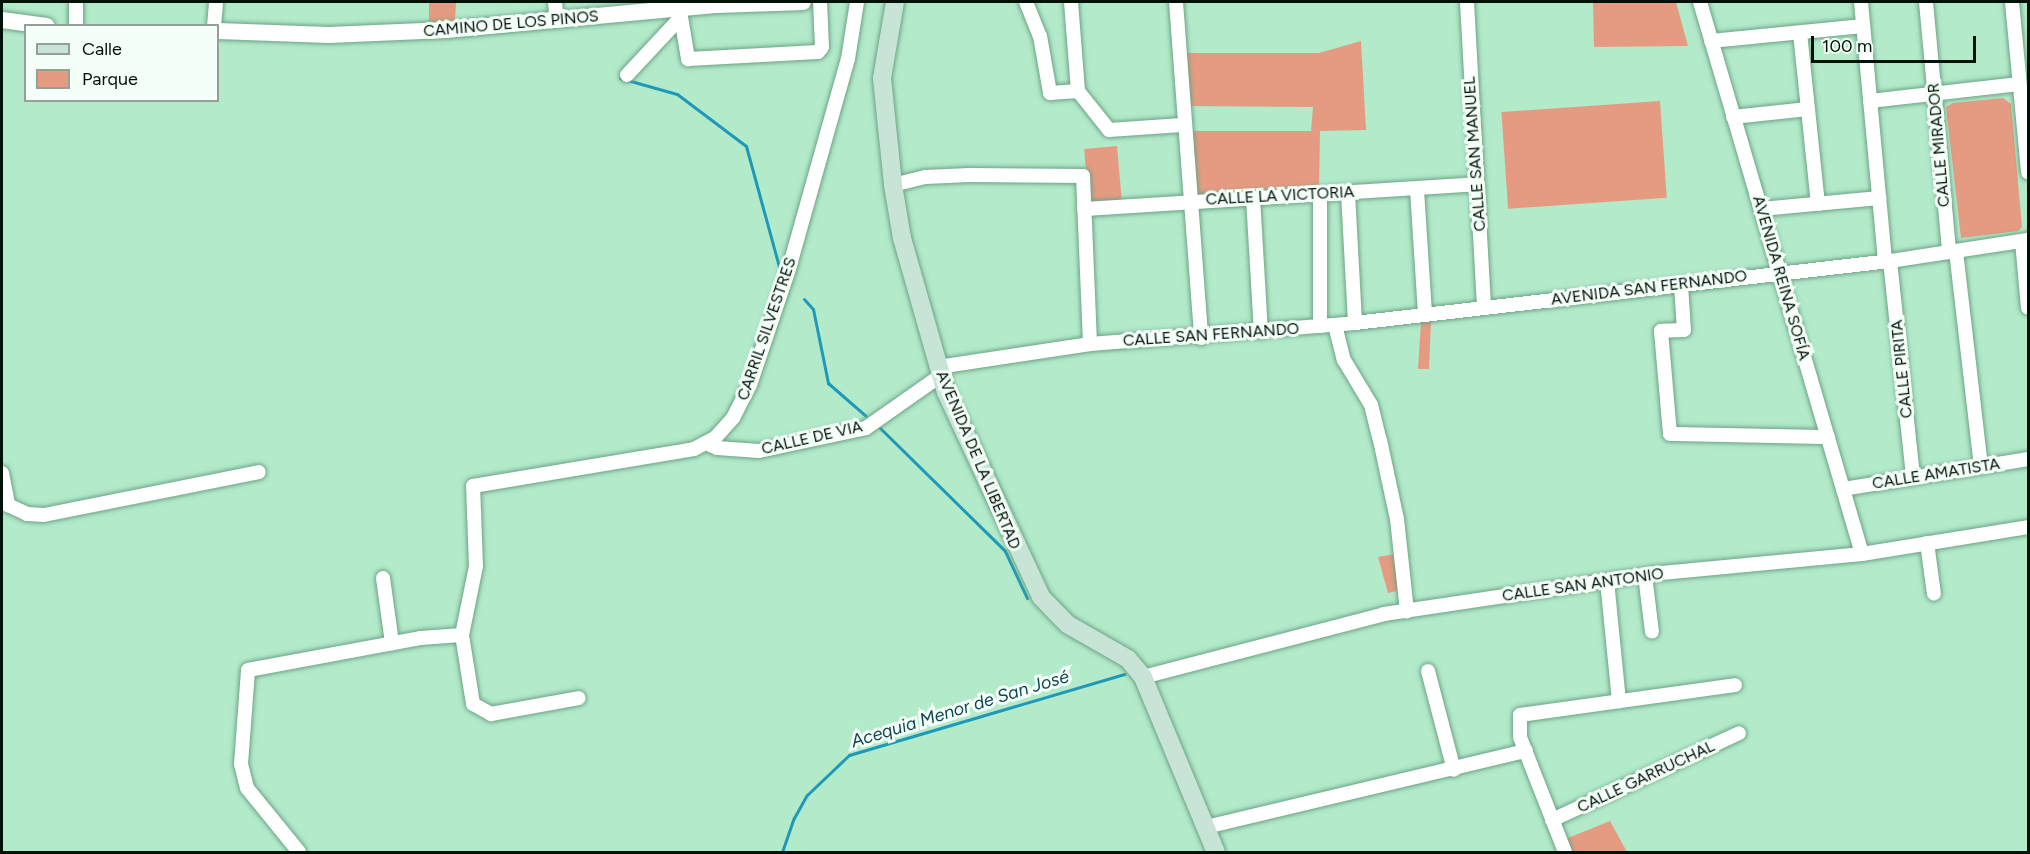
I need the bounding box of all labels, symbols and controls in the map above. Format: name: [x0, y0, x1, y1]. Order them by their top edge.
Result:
street label: CAMINO DE LOS PINOS: [423, 7, 599, 41]
legend: [24, 24, 219, 102]
scale bar: [1814, 24, 1979, 62]
text: 100 m: [1822, 35, 1872, 57]
text: Calle: [82, 38, 122, 60]
text: Parque: [82, 68, 138, 90]
street label: CALLE SAN MANUEL: [1460, 76, 1490, 232]
street label: CALLE MIRADOR: [1924, 82, 1954, 208]
street label: CALLE LA VICTORIA: [1205, 183, 1355, 209]
street label: AVENIDA REINA SOFÍA: [1748, 194, 1814, 362]
street label: CARRIL SILVESTRES: [734, 255, 800, 403]
street label: AVENIDA SAN FERNANDO: [1550, 266, 1748, 310]
street label: CALLE SAN FERNANDO: [1122, 319, 1300, 351]
street label: CALLE PIRITA: [1887, 319, 1917, 419]
street label: AVENIDA DE LA LIBERTAD: [932, 368, 1024, 552]
street label: CALLE DE VIA: [760, 417, 864, 459]
street label: CALLE AMATISTA: [1871, 454, 2001, 494]
street label: CALLE SAN ANTONIO: [1501, 564, 1665, 606]
water label: Acequia Menor de San José: [848, 666, 1072, 752]
street label: CALLE GARRUCHAL: [1574, 737, 1718, 817]

